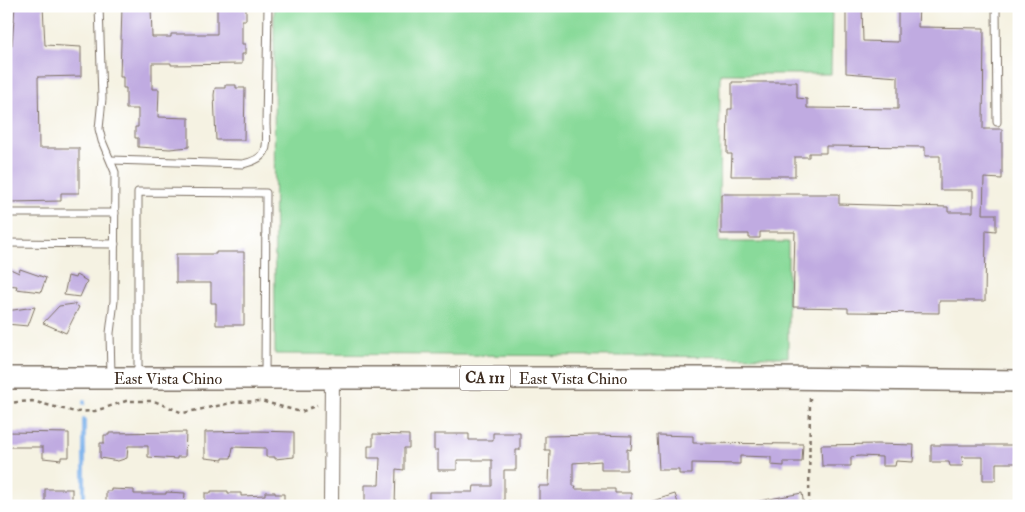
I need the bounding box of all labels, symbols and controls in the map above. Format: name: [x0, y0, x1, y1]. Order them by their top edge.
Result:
road number: CA 111: [460, 366, 510, 390]
street label: East Vista Chino: [114, 369, 223, 389]
street label: East Vista Chino: [519, 369, 628, 389]

